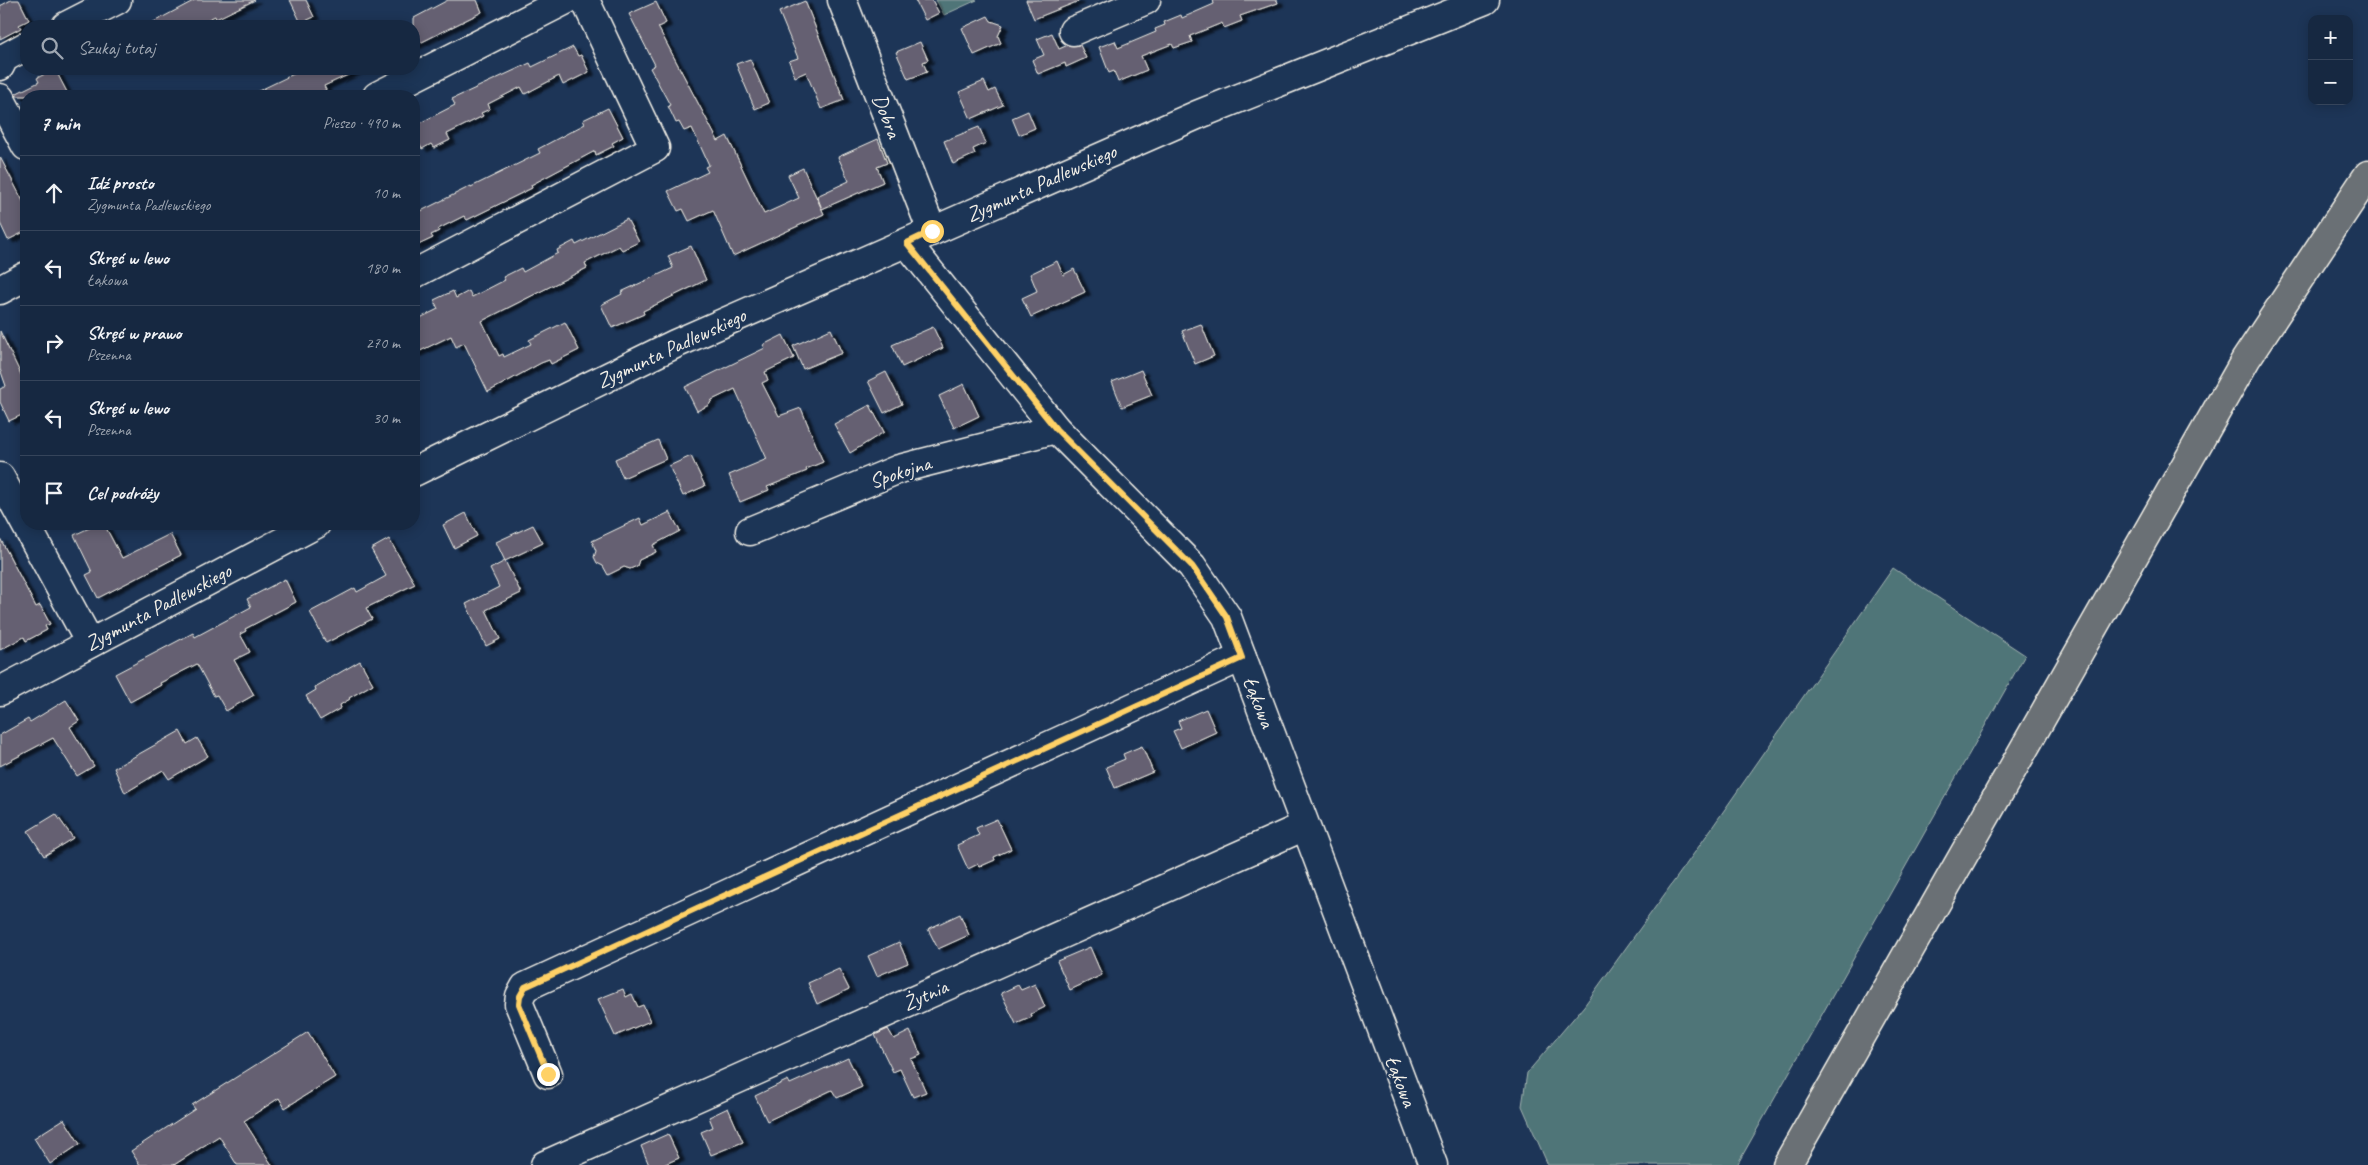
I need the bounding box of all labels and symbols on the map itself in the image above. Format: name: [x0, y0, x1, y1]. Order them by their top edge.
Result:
street label: Dobra: [867, 90, 908, 143]
street label: Zygmunta Padlewskiego: [962, 138, 1122, 228]
route start: [921, 220, 944, 243]
street label: Zygmunta Padlewskiego: [592, 301, 751, 394]
street label: Spokojna: [866, 449, 936, 494]
street label: Zygmunta Padlewskiego: [80, 557, 237, 656]
street label: Łąkowa: [1237, 673, 1281, 733]
street label: Żytnia: [898, 973, 953, 1016]
street label: Łąkowa: [1379, 1052, 1423, 1112]
route end: [537, 1063, 560, 1086]

